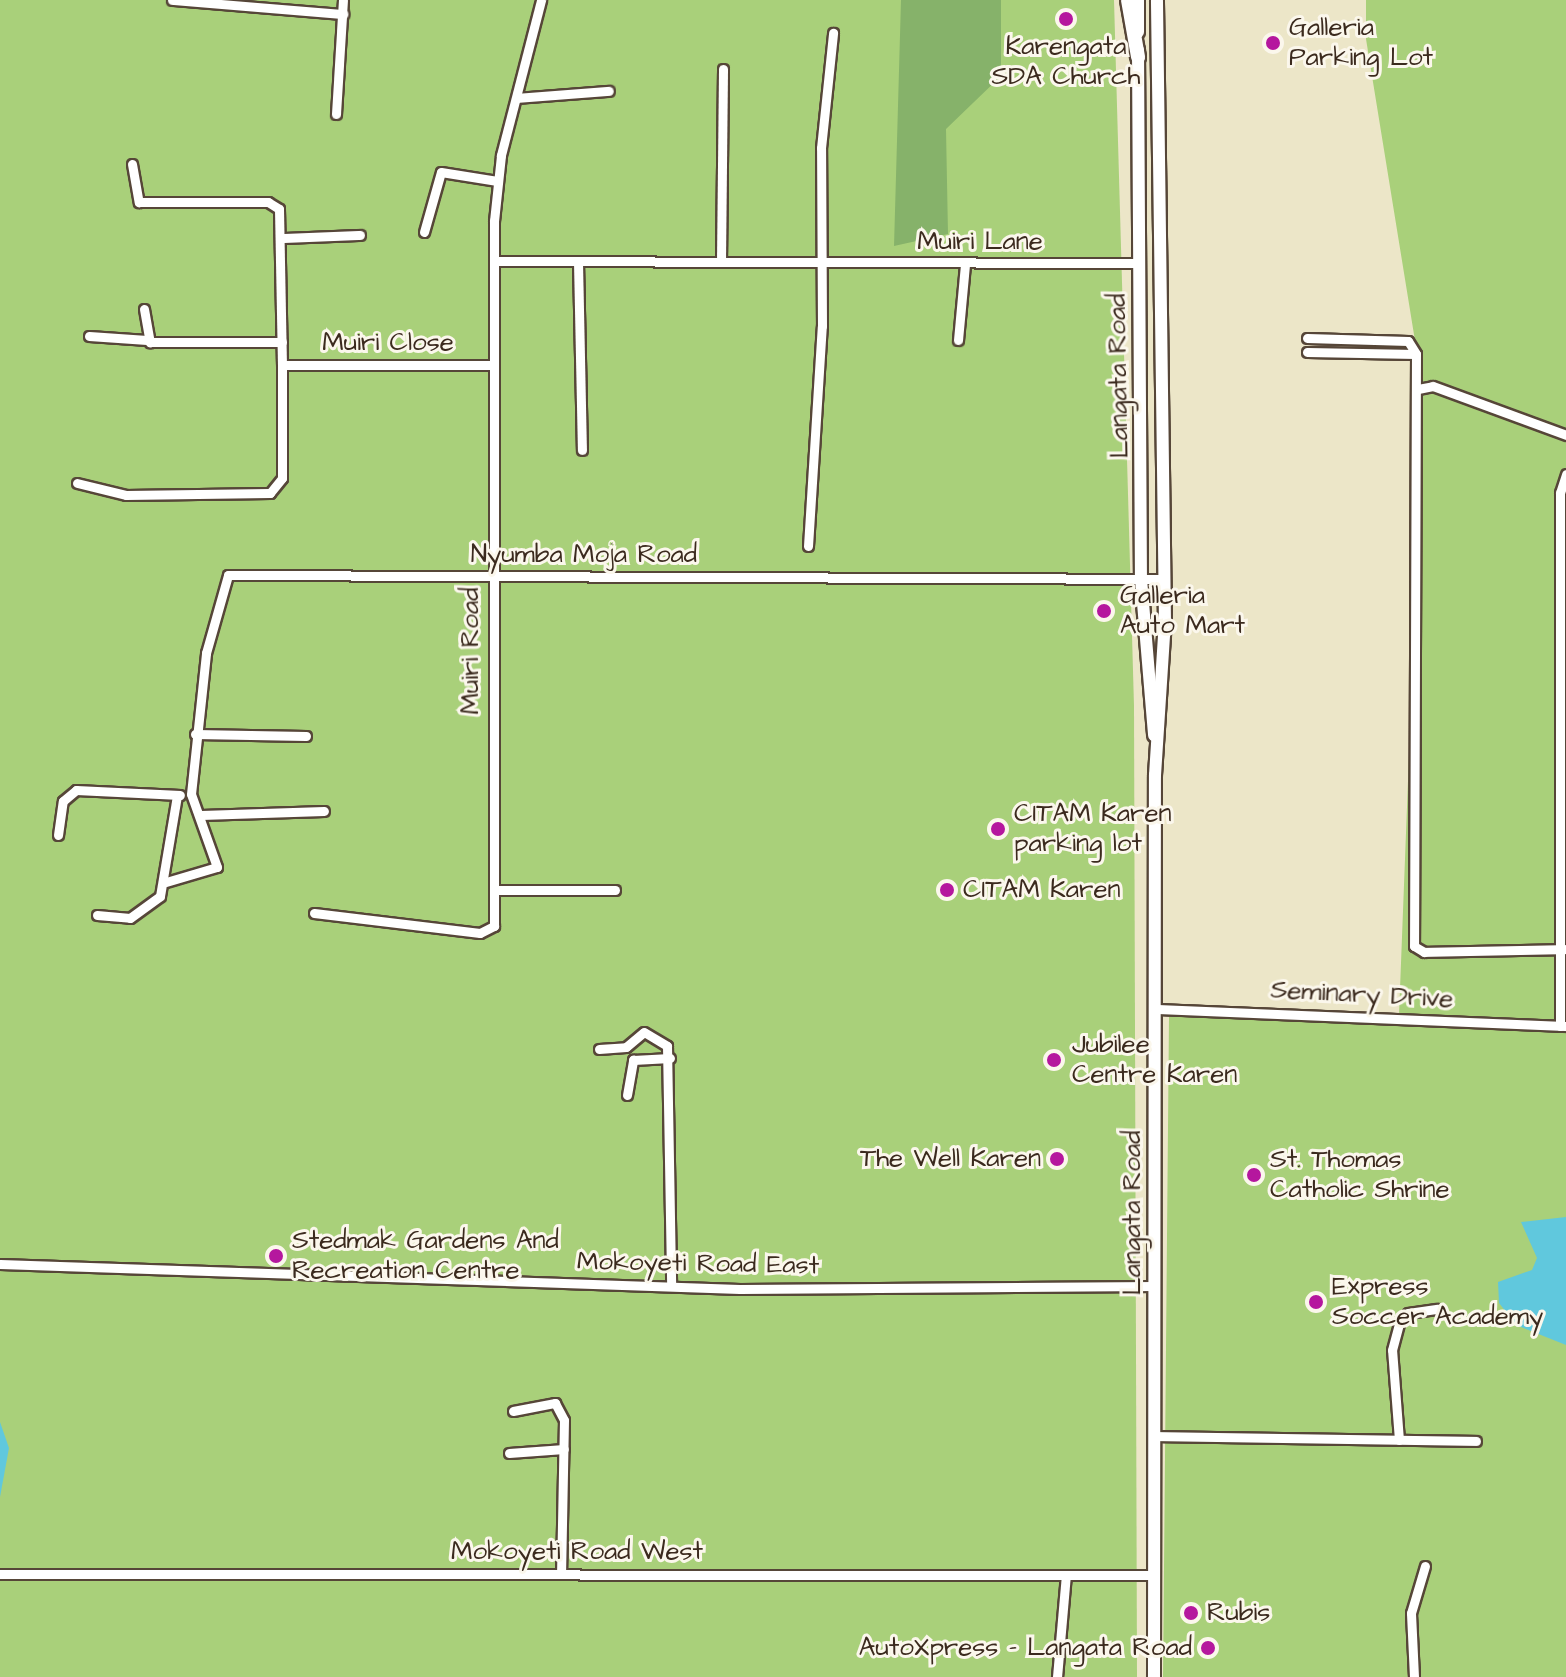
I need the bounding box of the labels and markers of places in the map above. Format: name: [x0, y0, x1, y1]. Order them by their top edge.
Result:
marker: Karengata SDA Church: [1057, 10, 1075, 28]
place label: Galleria Parking Lot: [1289, 12, 1433, 74]
place label: Karengata SDA Church: [992, 31, 1140, 92]
marker: Galleria Parking Lot: [1264, 34, 1282, 52]
place label: Galleria Auto Mart: [1120, 580, 1245, 642]
marker: Galleria Auto Mart: [1095, 602, 1113, 620]
place label: CITAM Karen parking lot: [1014, 798, 1171, 860]
marker: CITAM Karen parking lot: [989, 820, 1007, 838]
place label: CITAM Karen: [963, 874, 1120, 906]
marker: CITAM Karen: [938, 881, 956, 899]
place label: Jubilee Centre Karen: [1072, 1029, 1237, 1090]
marker: Jubilee Centre Karen: [1043, 1049, 1065, 1071]
place label: The Well Karen: [860, 1143, 1041, 1175]
place label: St. Thomas Catholic Shrine: [1270, 1144, 1449, 1206]
marker: The Well Karen: [1048, 1150, 1066, 1168]
marker: St. Thomas Catholic Shrine: [1245, 1166, 1263, 1184]
place label: Stedmak Gardens And Recreation Centre: [292, 1225, 559, 1286]
marker: Stedmak Gardens And Recreation Centre: [267, 1247, 285, 1265]
place label: Express Soccer Academy: [1332, 1271, 1543, 1332]
marker: Express Soccer Academy: [1307, 1293, 1325, 1311]
place label: Rubis: [1207, 1597, 1270, 1629]
marker: Rubis: [1182, 1604, 1200, 1622]
place label: AutoXpress - Langata Road: [859, 1632, 1192, 1664]
marker: AutoXpress - Langata Road: [1199, 1639, 1217, 1657]

